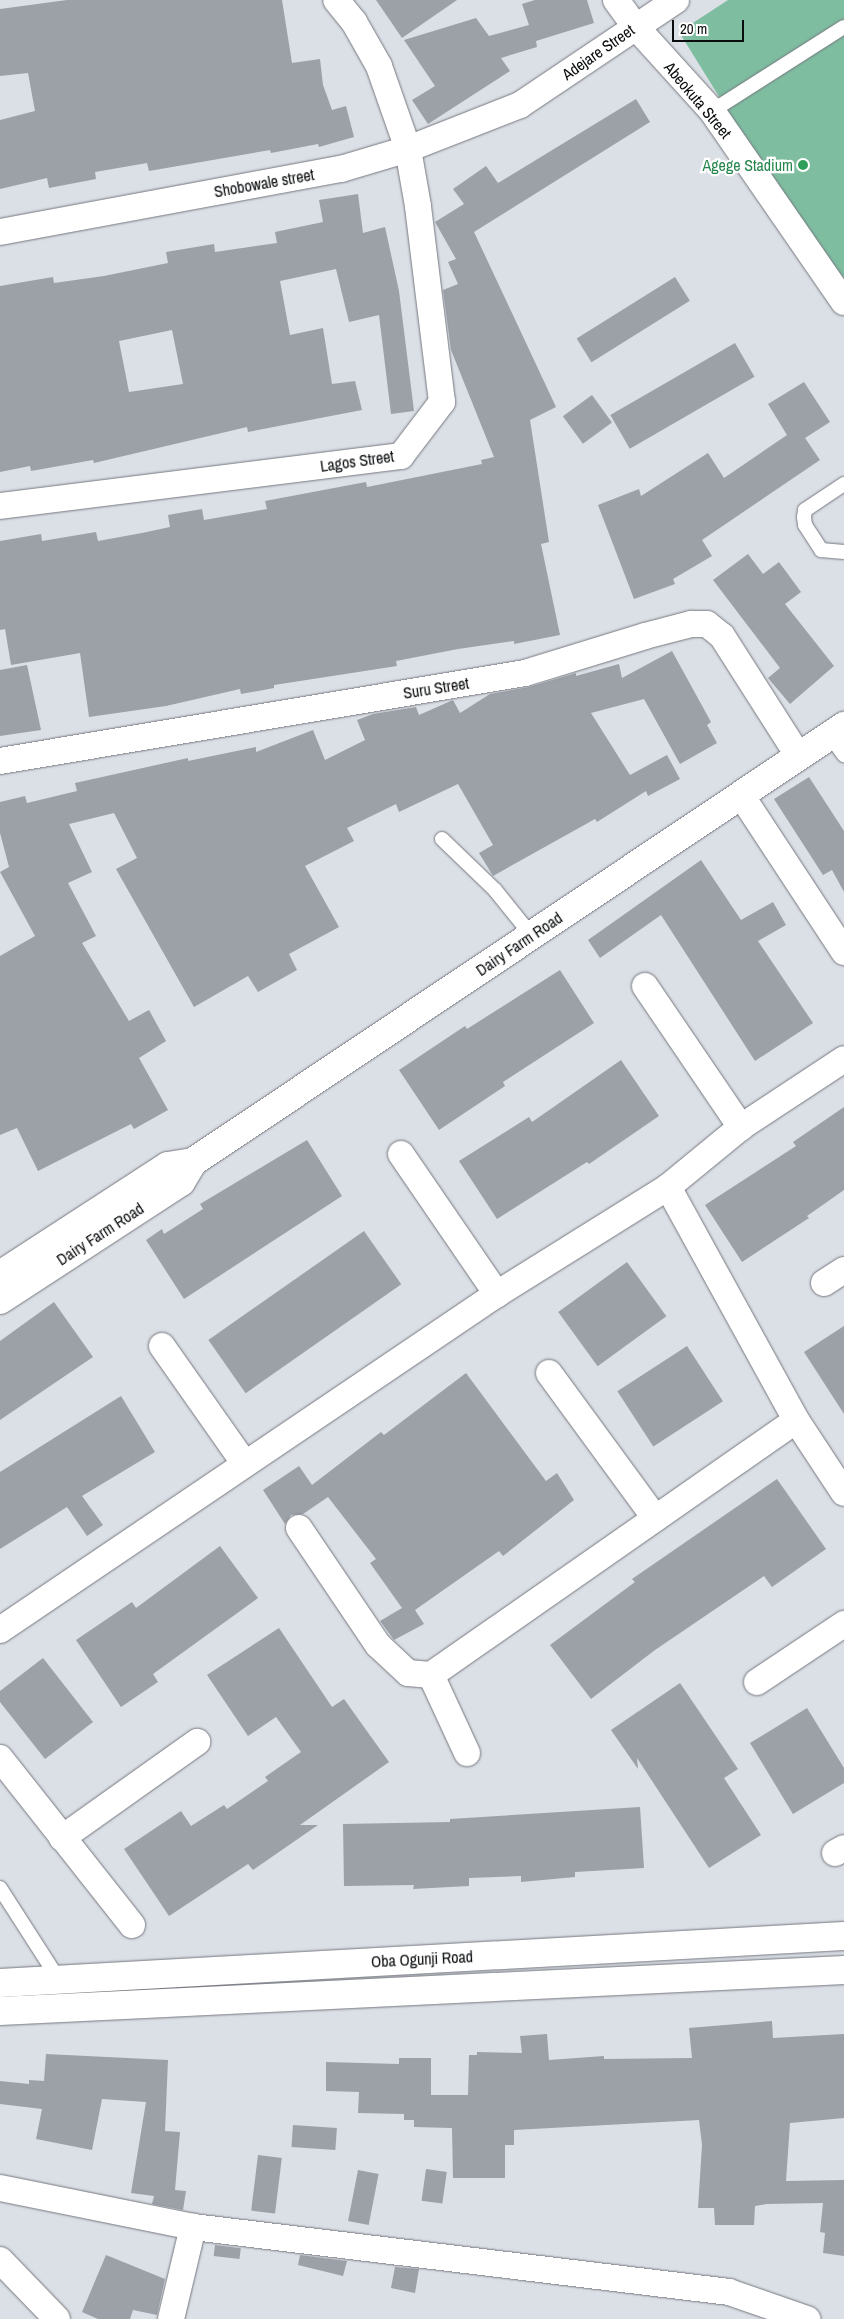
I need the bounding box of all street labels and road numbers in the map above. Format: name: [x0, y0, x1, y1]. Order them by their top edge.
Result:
street label: Adejare Street: [558, 20, 638, 84]
street label: Abeokuta Street: [660, 58, 736, 142]
street label: Shobowale street: [212, 165, 316, 201]
street label: Lagos Street: [319, 446, 395, 476]
street label: Suru Street: [402, 673, 470, 703]
street label: Dairy Farm Road: [472, 908, 566, 980]
street label: Dairy Farm Road: [53, 1199, 147, 1269]
street label: Oba Ogunji Road: [371, 1947, 473, 1971]

